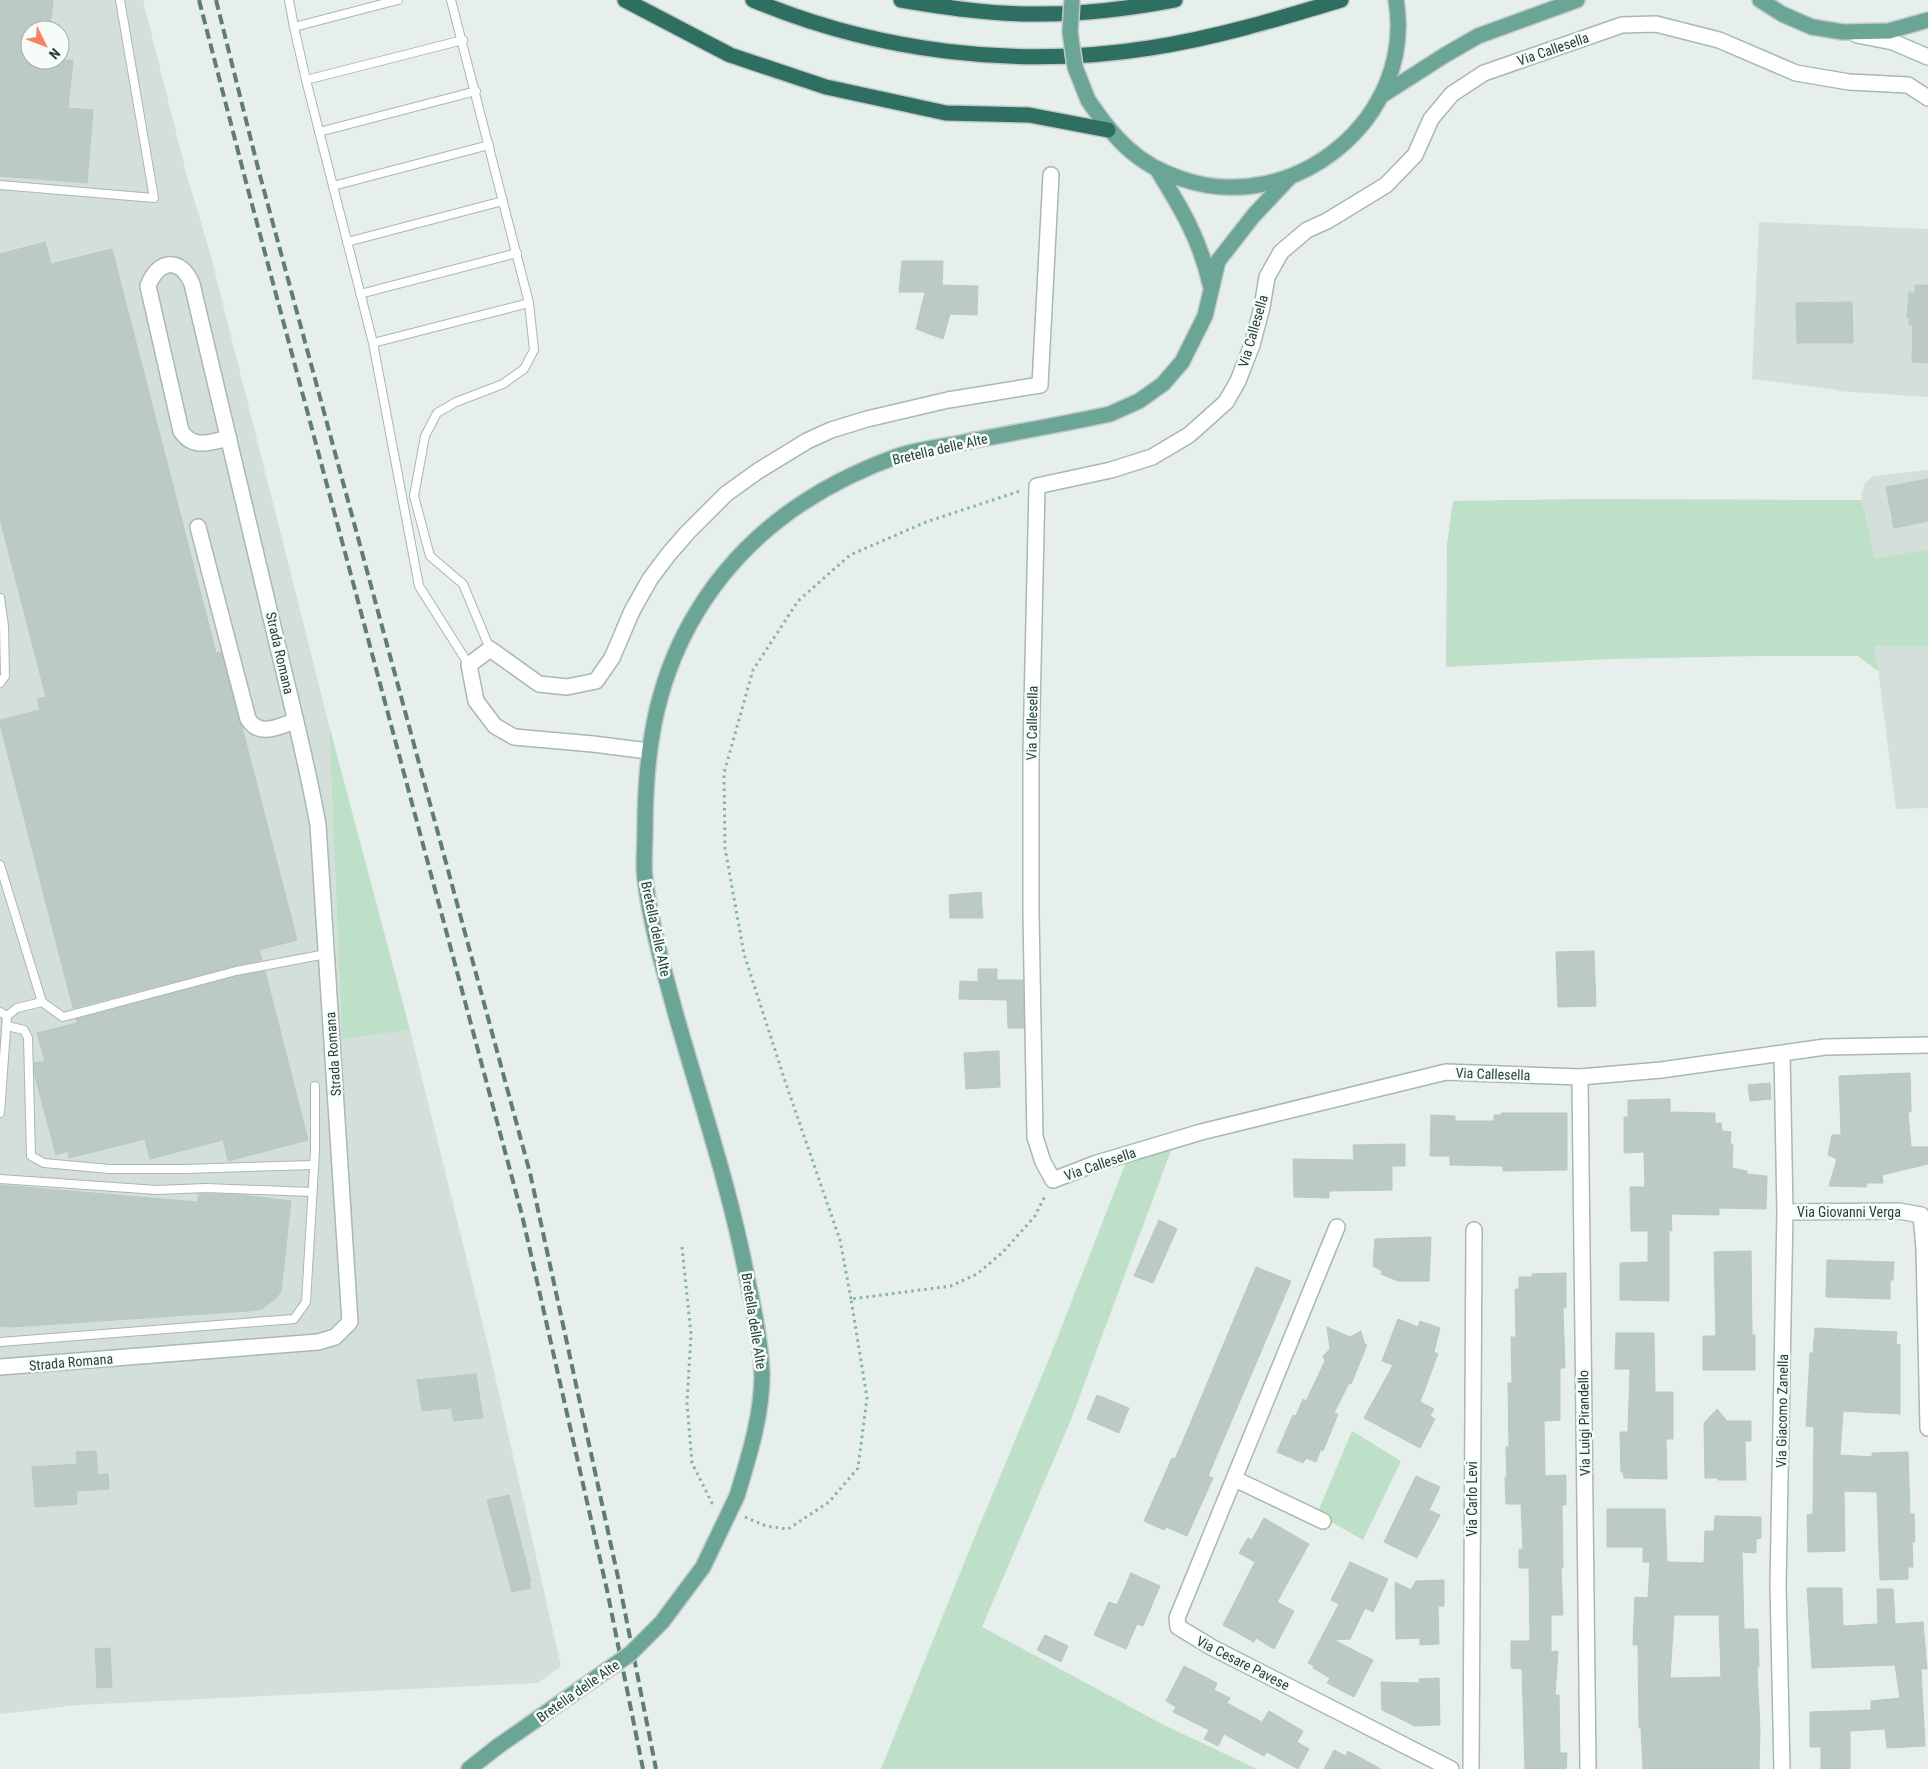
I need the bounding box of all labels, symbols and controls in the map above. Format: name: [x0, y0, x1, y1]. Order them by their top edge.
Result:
north arrow: [20, 20, 70, 70]
street label: Via Callesella: [1515, 29, 1591, 69]
text: N: [46, 45, 63, 62]
street label: Via Callesella: [1235, 293, 1271, 369]
street label: Bretella delle Alte: [891, 430, 990, 468]
street label: Strada Romana: [263, 610, 297, 696]
street label: Via Callesella: [1023, 686, 1041, 760]
street label: Bretella delle Alte: [638, 880, 674, 979]
street label: Strada Romana: [322, 1011, 344, 1097]
street label: Via Callesella: [1455, 1065, 1531, 1083]
street label: Via Callesella: [1062, 1144, 1138, 1184]
street label: Via Giovanni Verga: [1797, 1204, 1901, 1220]
street label: Bretella delle Alte: [739, 1272, 770, 1371]
street label: Strada Romana: [28, 1350, 114, 1374]
street label: Via Giacomo Zanella: [1773, 1354, 1791, 1468]
street label: Via Luigi Pirandello: [1575, 1370, 1593, 1476]
street label: Via Carlo Levi: [1464, 1461, 1480, 1537]
street label: Via Cesare Pavese: [1194, 1633, 1293, 1694]
street label: Bretella delle Alte: [534, 1656, 623, 1725]

